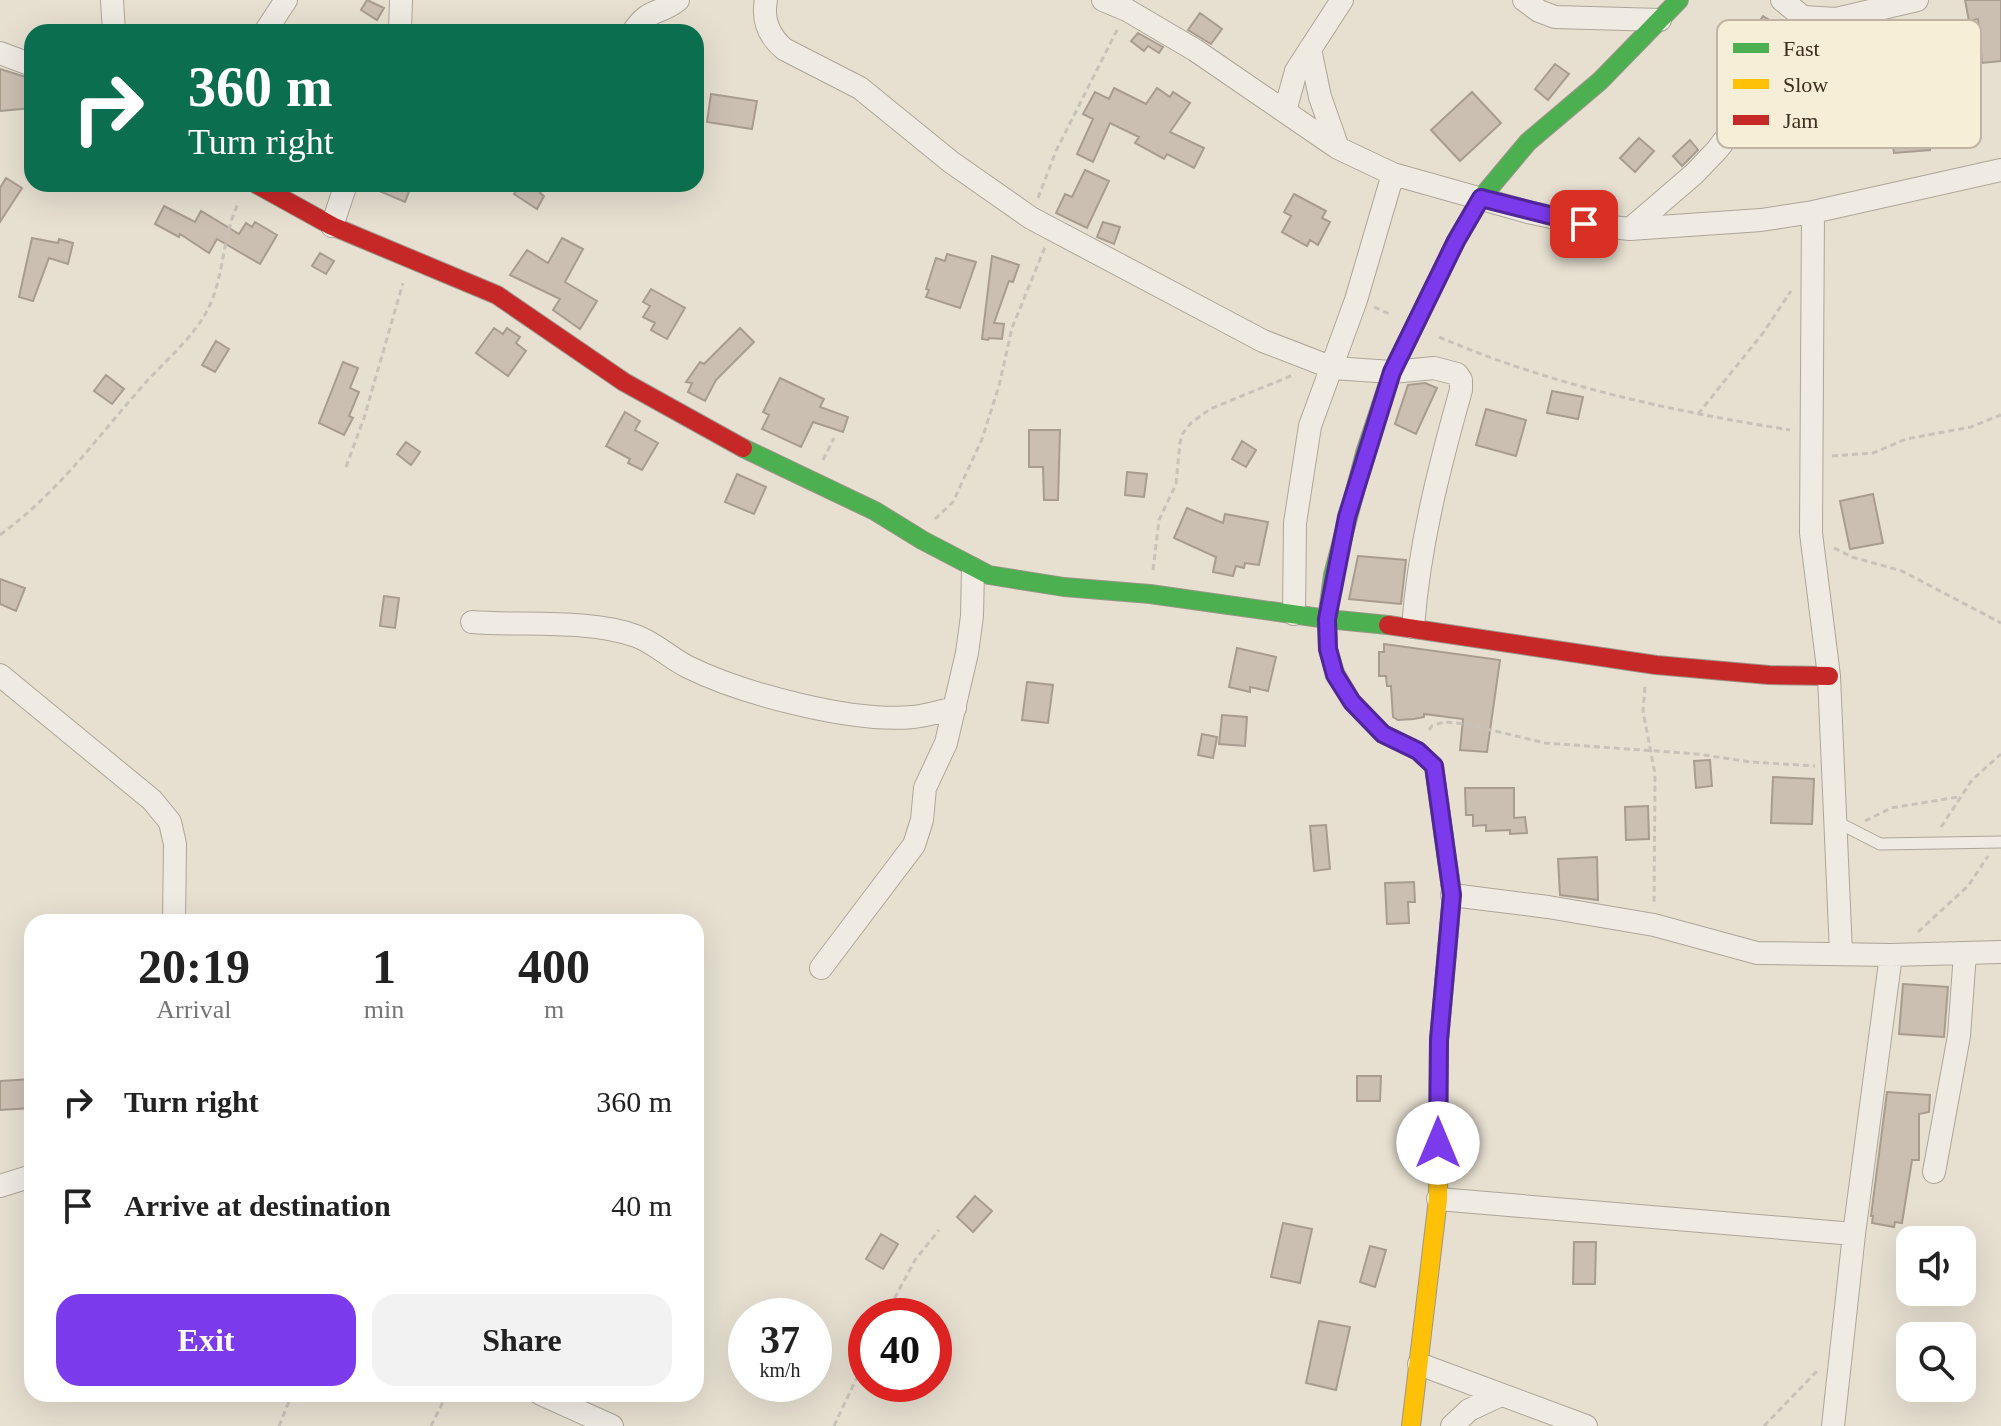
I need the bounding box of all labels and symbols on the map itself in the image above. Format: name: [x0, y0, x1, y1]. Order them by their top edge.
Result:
legend: [1717, 20, 1981, 148]
text: Fast: [1783, 36, 1820, 61]
text: Slow: [1783, 72, 1828, 97]
text: Jam: [1783, 108, 1818, 133]
pin: [1550, 190, 1618, 258]
position arrow: [1396, 1101, 1480, 1185]
speed limit sign: 40: [848, 1298, 952, 1402]

